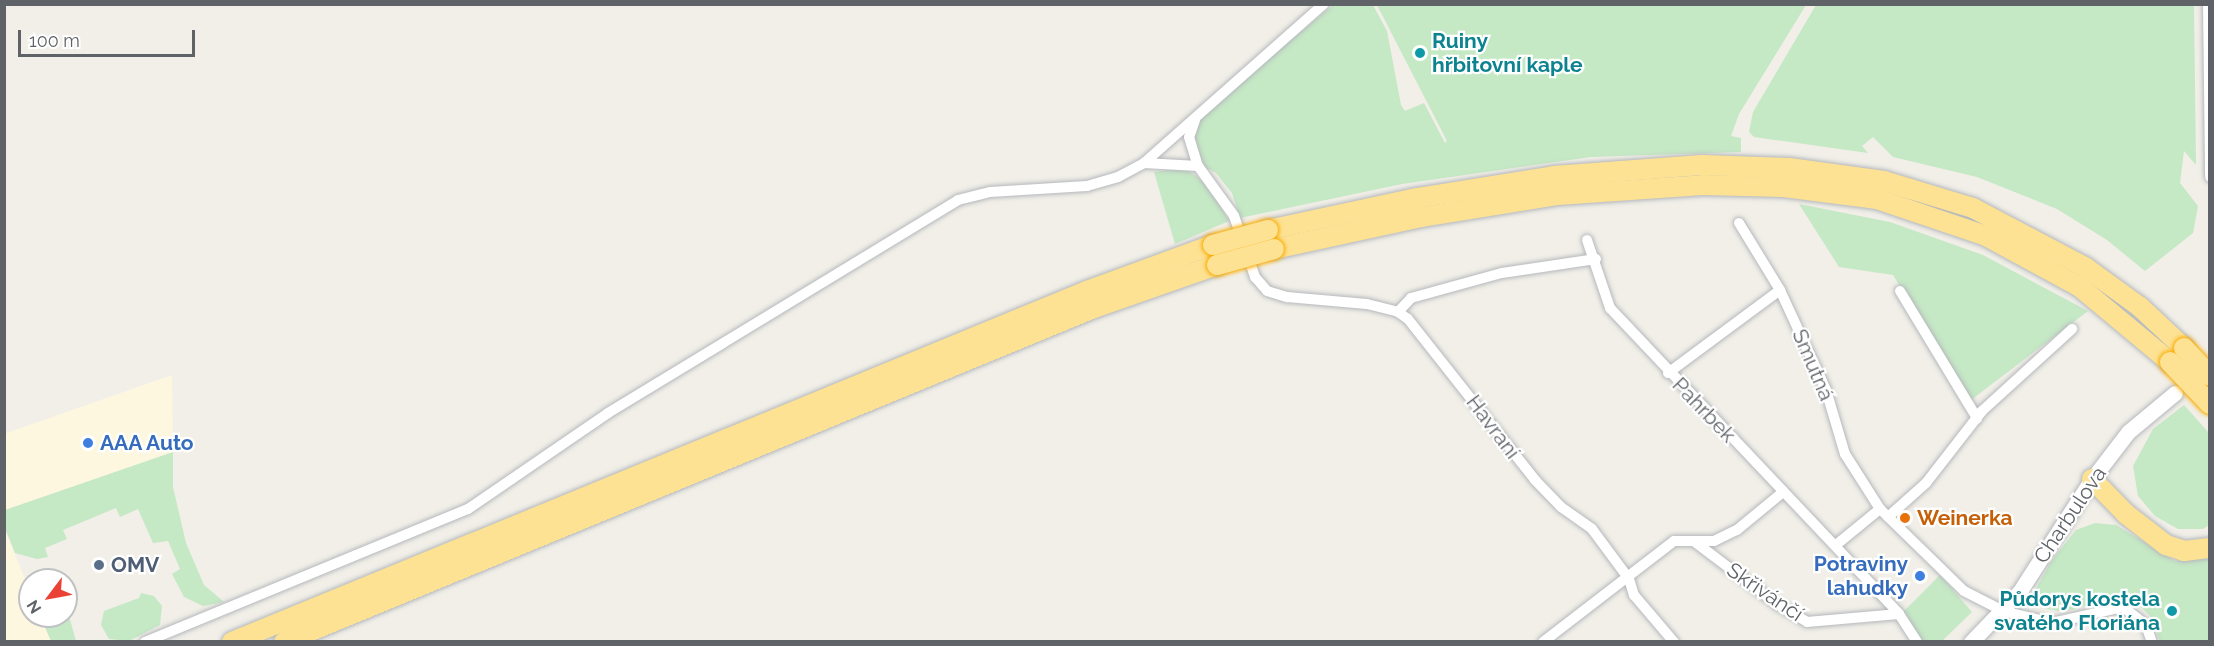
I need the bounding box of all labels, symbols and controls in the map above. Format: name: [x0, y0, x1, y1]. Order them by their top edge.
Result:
scale bar: [21, 18, 198, 56]
place label: Ruiny hřbitovní kaple: [1432, 28, 1583, 78]
text: 100 m: [29, 30, 80, 51]
marker: Ruiny hřbitovní kaple: [1413, 46, 1427, 60]
street label: Smutná: [1787, 325, 1839, 405]
street label: Pahrbek: [1667, 372, 1741, 448]
street label: Havraní: [1461, 390, 1525, 464]
place label: AAA Auto: [100, 430, 195, 456]
marker: AAA Auto: [81, 436, 95, 450]
street label: Charbulova: [2028, 462, 2112, 568]
place label: Weinerka: [1917, 505, 2013, 531]
marker: Weinerka: [1898, 511, 1912, 525]
place label: Potraviny lahudky: [1814, 551, 1908, 601]
place label: OMV: [111, 552, 159, 578]
street label: Skřivánčí: [1722, 557, 1808, 627]
marker: OMV: [92, 558, 106, 572]
north arrow: [18, 568, 78, 628]
marker: Potraviny lahudky: [1913, 569, 1927, 583]
place label: Půdorys kostela svatého Floriána: [1994, 586, 2160, 636]
text: N: [23, 597, 45, 617]
marker: Půdorys kostela svatého Floriána: [2165, 604, 2179, 618]

